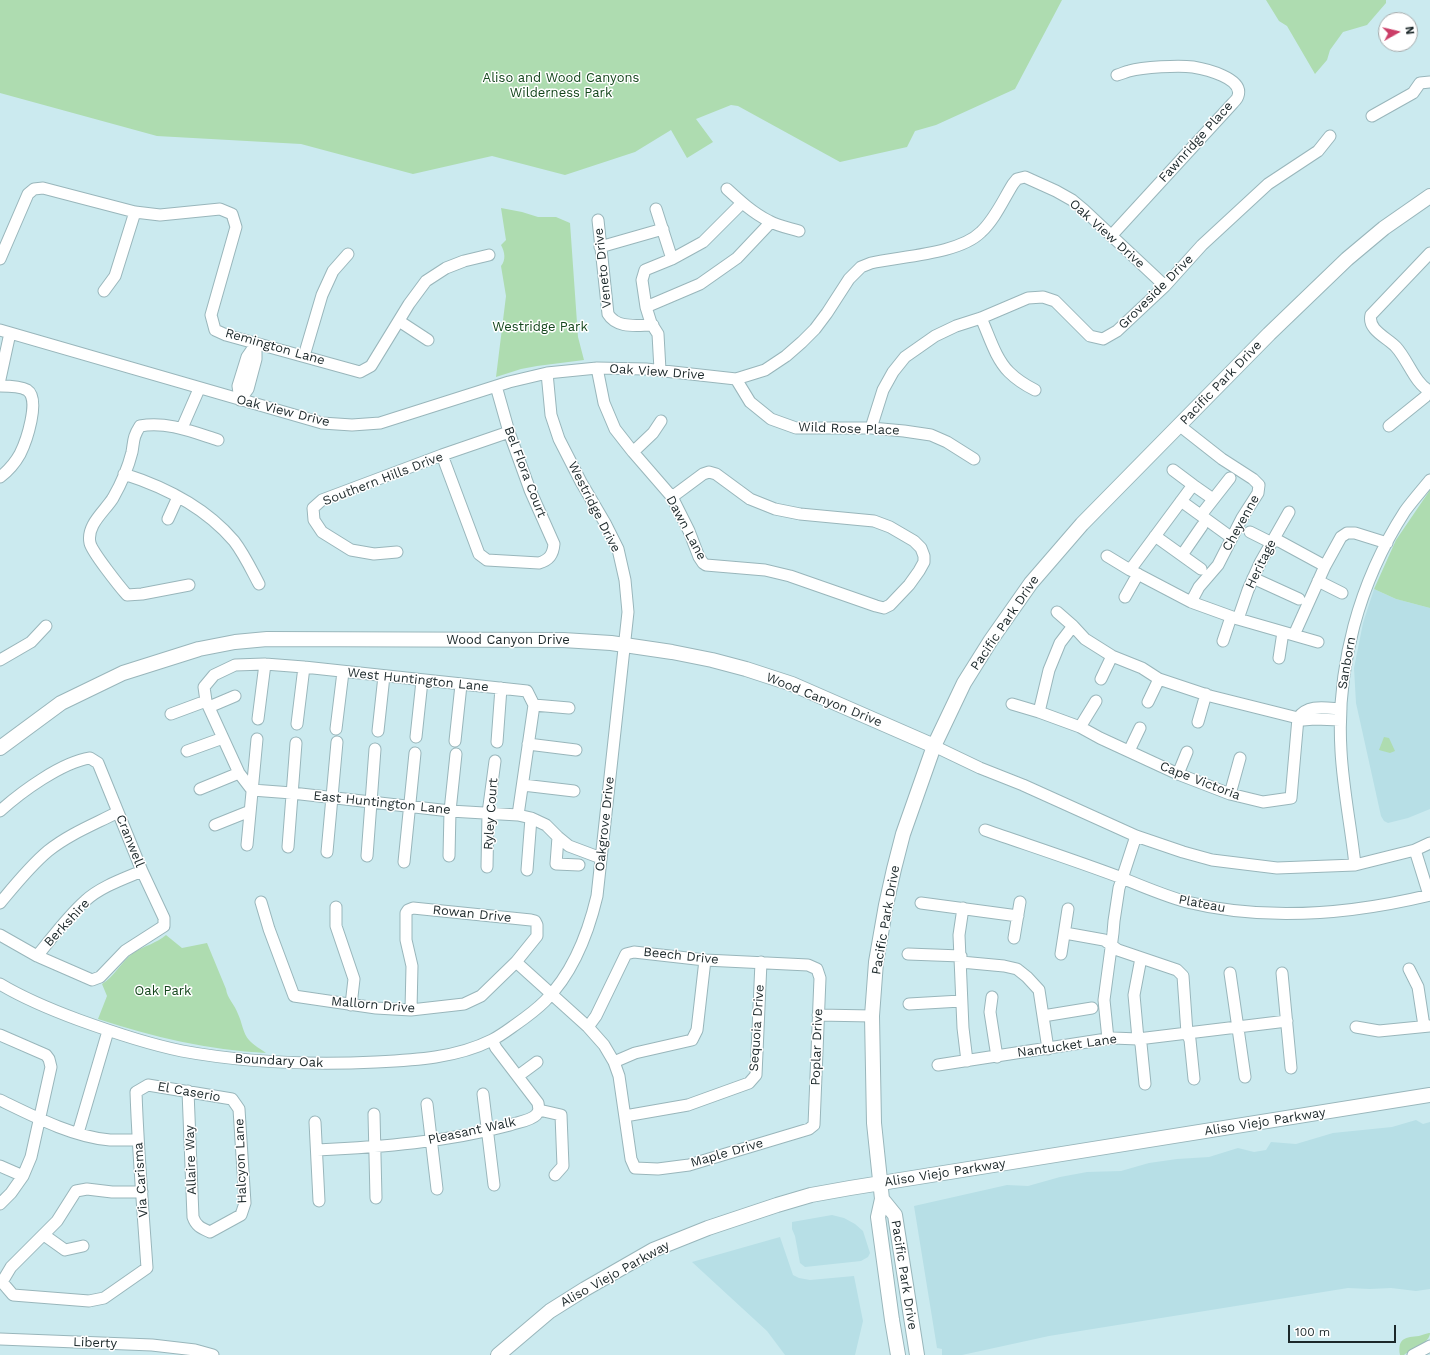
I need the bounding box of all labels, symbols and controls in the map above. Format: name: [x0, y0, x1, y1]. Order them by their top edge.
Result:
north arrow: [1378, 12, 1418, 52]
text: N: [1402, 25, 1416, 35]
park label: Aliso and Wood Canyons Wilderness Park: [483, 70, 639, 101]
street label: Fawnridge Place: [1156, 98, 1236, 186]
street label: Oak View Drive: [1066, 196, 1148, 272]
street label: Veneto Drive: [591, 227, 615, 309]
street label: Groveside Drive: [1115, 251, 1197, 333]
park label: Westridge Park: [492, 319, 588, 335]
street label: Remington Lane: [223, 325, 327, 369]
street label: Pacific Park Drive: [1177, 338, 1265, 428]
street label: Oak View Drive: [609, 361, 705, 383]
street label: Oak View Drive: [235, 392, 331, 430]
street label: Wild Rose Place: [798, 419, 900, 439]
street label: Bel Flora Court: [500, 424, 550, 520]
street label: Southern Hills Drive: [321, 449, 445, 509]
street label: Westridge Drive: [564, 459, 624, 555]
street label: Cheyenne: [1219, 492, 1263, 554]
street label: Dawn Lane: [663, 493, 709, 563]
street label: Heritage: [1242, 537, 1280, 591]
street label: Pacific Park Drive: [967, 573, 1043, 673]
street label: Wood Canyon Drive: [446, 632, 570, 648]
street label: Sanborn: [1335, 636, 1359, 690]
street label: West Huntington Lane: [347, 665, 489, 695]
street label: Wood Canyon Drive: [764, 670, 884, 730]
street label: Cape Victoria: [1158, 759, 1242, 803]
street label: Oakgrove Drive: [592, 776, 618, 872]
street label: Ryley Court: [481, 777, 501, 851]
street label: East Huntington Lane: [313, 788, 451, 818]
street label: Cranwell: [112, 812, 148, 870]
street label: Pacific Park Drive: [869, 864, 903, 976]
street label: Plateau: [1177, 892, 1227, 916]
street label: Berkshire: [41, 896, 93, 950]
street label: Rowan Drive: [432, 902, 512, 926]
street label: Beech Drive: [643, 944, 719, 968]
park label: Oak Park: [135, 983, 191, 999]
street label: Sequoia Drive: [746, 984, 768, 1072]
street label: Mallorn Drive: [330, 994, 416, 1016]
street label: Poplar Drive: [808, 1008, 826, 1086]
street label: Nantucket Lane: [1016, 1031, 1118, 1061]
street label: Boundary Oak: [234, 1051, 324, 1071]
street label: El Caserio: [156, 1079, 222, 1105]
street label: Aliso Viejo Parkway: [1203, 1105, 1327, 1139]
street label: Pleasant Walk: [427, 1114, 517, 1148]
street label: Halcyon Lane: [232, 1118, 250, 1204]
street label: Allaire Way: [182, 1125, 200, 1195]
street label: Maple Drive: [689, 1135, 765, 1171]
street label: Via Carisma: [131, 1142, 151, 1218]
street label: Aliso Viejo Parkway: [883, 1156, 1007, 1190]
street label: Pacific Park Drive: [888, 1219, 920, 1331]
street label: Aliso Viejo Parkway: [558, 1237, 672, 1311]
scale bar: [1290, 1317, 1398, 1343]
text: 100 m: [1295, 1325, 1330, 1339]
street label: Liberty: [73, 1334, 117, 1352]

